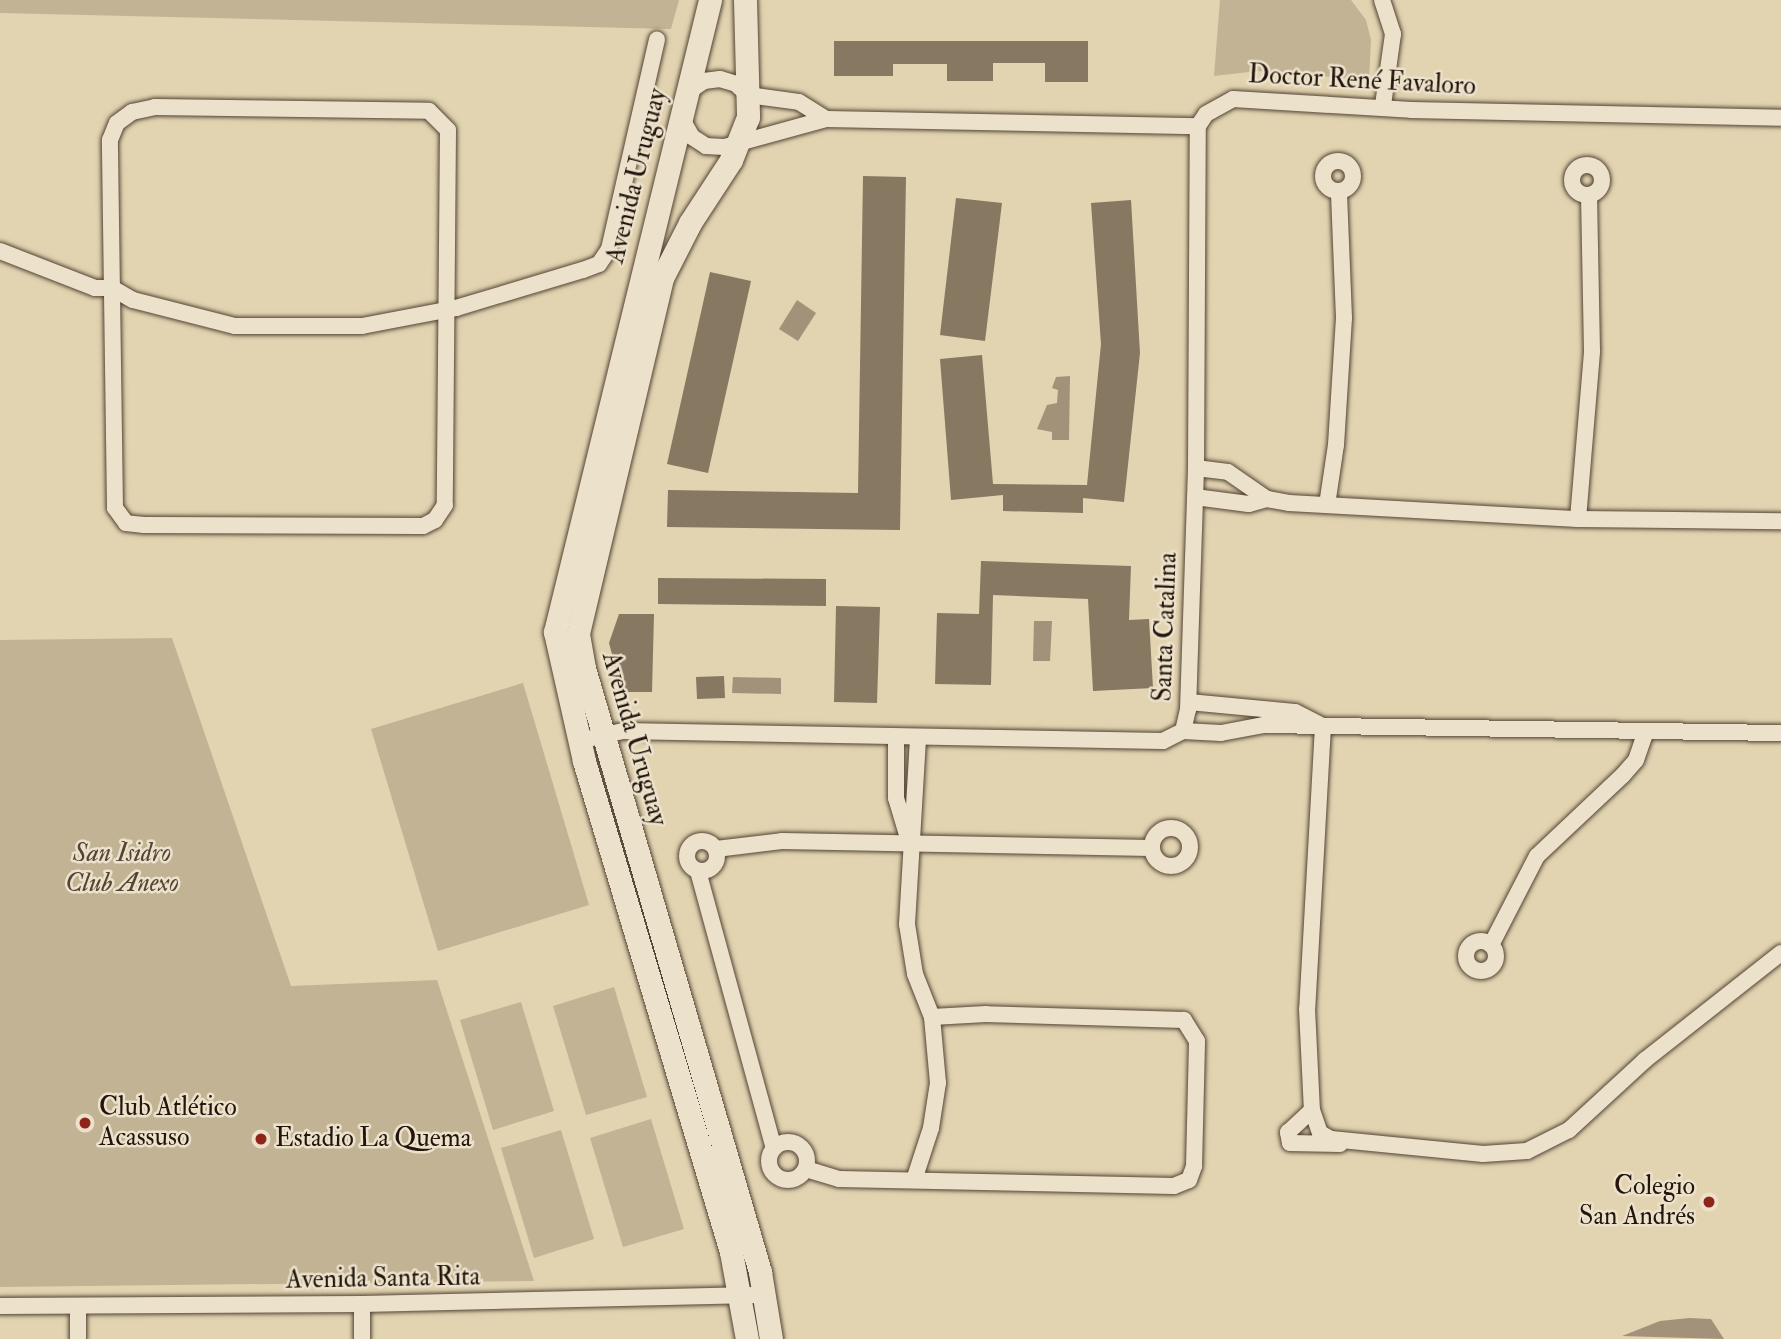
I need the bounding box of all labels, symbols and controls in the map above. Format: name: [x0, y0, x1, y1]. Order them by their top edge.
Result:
street label: Doctor René Favaloro: [1247, 59, 1477, 103]
street label: Avenida Uruguay: [600, 85, 674, 267]
street label: Santa Catalina: [1148, 552, 1184, 702]
street label: Avenida Uruguay: [594, 648, 674, 830]
park label: San Isidro Club Anexo: [65, 838, 179, 900]
place label: Club Atlético Acassuso: [99, 1092, 237, 1154]
marker: Club Atlético Acassuso: [77, 1115, 93, 1131]
place label: Estadio La Quema: [275, 1123, 471, 1155]
marker: Estadio La Quema: [253, 1131, 269, 1147]
place label: Colegio San Andrés: [1579, 1171, 1695, 1232]
marker: Colegio San Andrés: [1701, 1194, 1717, 1210]
street label: Avenida Santa Rita: [286, 1262, 480, 1296]

